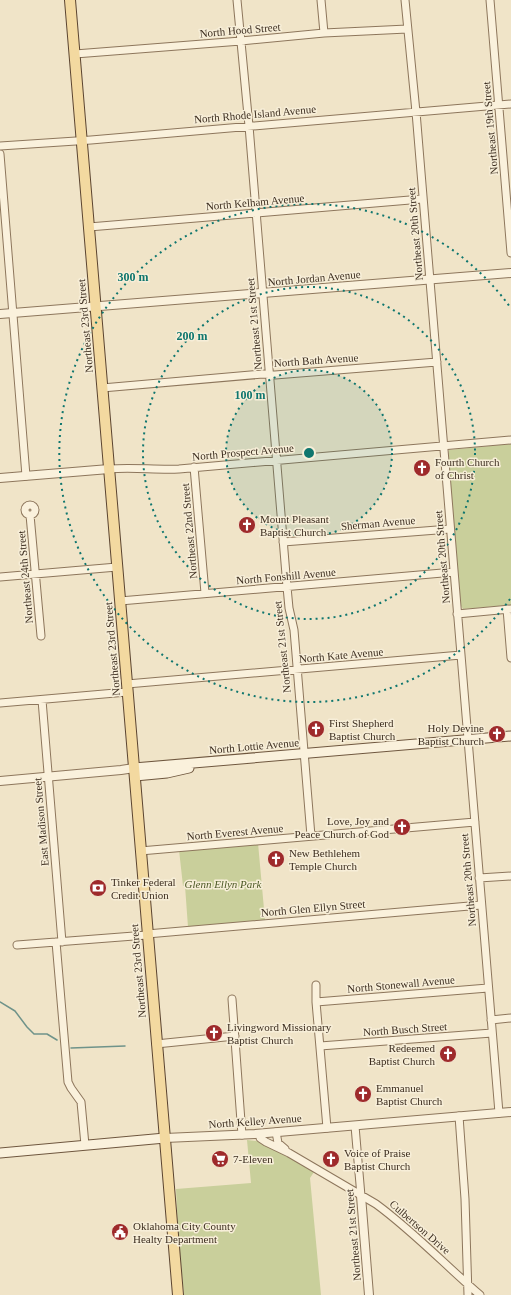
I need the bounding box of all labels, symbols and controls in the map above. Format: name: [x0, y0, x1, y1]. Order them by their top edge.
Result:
street label: North Hood Street: [199, 20, 281, 40]
street label: Northeast 19th Street: [480, 81, 500, 175]
street label: North Rhode Island Avenue: [194, 103, 317, 125]
street label: Northeast 20th Street: [405, 187, 425, 281]
street label: North Kelham Avenue: [205, 192, 305, 212]
street label: North Jordan Avenue: [267, 268, 361, 288]
text: 300 m: [118, 270, 149, 284]
street label: Northeast 21st Street: [244, 278, 264, 370]
street label: Northeast 23rd Street: [75, 279, 95, 373]
text: 200 m: [177, 329, 208, 343]
street label: North Bath Avenue: [273, 351, 359, 369]
text: 100 m: [235, 388, 266, 402]
street label: North Prospect Avenue: [192, 442, 294, 462]
centre of rings: [302, 446, 316, 460]
place label: Fourth Church of Christ: [435, 456, 500, 481]
church icon: Fourth Church of Christ: [412, 458, 432, 478]
street label: Northeast 22nd Street: [179, 483, 199, 579]
street label: Northeast 20th Street: [432, 510, 452, 604]
place label: Mount Pleasant Baptist Church: [260, 513, 329, 538]
street label: Sherman Avenue: [340, 514, 416, 532]
church icon: Mount Pleasant Baptist Church: [237, 515, 257, 535]
street label: Northeast 24th Street: [15, 530, 35, 624]
street label: North Fonshill Avenue: [236, 566, 336, 586]
street label: Northeast 21st Street: [271, 600, 293, 694]
street label: Northeast 23rd Street: [102, 602, 122, 696]
street label: North Kate Avenue: [298, 645, 384, 665]
place label: First Shepherd Baptist Church: [329, 717, 396, 742]
church icon: First Shepherd Baptist Church: [306, 719, 326, 739]
place label: Holy Devine Baptist Church: [418, 722, 484, 747]
church icon: Holy Devine Baptist Church: [487, 724, 507, 744]
street label: North Lottie Avenue: [209, 736, 300, 756]
street label: East Madison Street: [31, 777, 51, 867]
place label: Love, Joy and Peace Church of God: [295, 815, 389, 840]
church icon: Love, Joy and Peace Church of God: [392, 817, 412, 837]
street label: North Everest Avenue: [186, 822, 284, 842]
street label: Northeast 20th Street: [458, 833, 478, 927]
place label: New Bethlehem Temple Church: [289, 847, 361, 872]
church icon: New Bethlehem Temple Church: [266, 849, 286, 869]
place label: Tinker Federal Credit Union: [111, 876, 176, 901]
bank icon: Tinker Federal Credit Union: [88, 878, 108, 898]
park label: Glenn Ellyn Park: [185, 878, 263, 890]
street label: North Glen Ellyn Street: [260, 897, 366, 919]
street label: Northeast 23rd Street: [128, 924, 148, 1018]
street label: North Stonewall Avenue: [347, 973, 455, 995]
street label: North Busch Street: [363, 1020, 447, 1038]
place label: Livingword Missionary Baptist Church: [227, 1021, 332, 1046]
church icon: Livingword Missionary Baptist Church: [204, 1023, 224, 1043]
place label: Redeemed Baptist Church: [369, 1042, 435, 1067]
church icon: Redeemed Baptist Church: [438, 1044, 458, 1064]
place label: Emmanuel Baptist Church: [376, 1082, 443, 1107]
church icon: Emmanuel Baptist Church: [353, 1084, 373, 1104]
street label: North Kelley Avenue: [208, 1112, 302, 1130]
place label: Voice of Praise Baptist Church: [344, 1147, 411, 1172]
supermarket icon: 7-Eleven: [210, 1149, 230, 1169]
church icon: Voice of Praise Baptist Church: [321, 1149, 341, 1169]
place label: 7-Eleven: [233, 1153, 273, 1165]
street label: Northeast 21st Street: [343, 1189, 363, 1281]
street label: Culbertson Drive: [387, 1198, 453, 1257]
place label: Oklahoma City County Healty Department: [133, 1220, 236, 1245]
public building icon: Oklahoma City County Healty Department: [110, 1222, 130, 1242]

